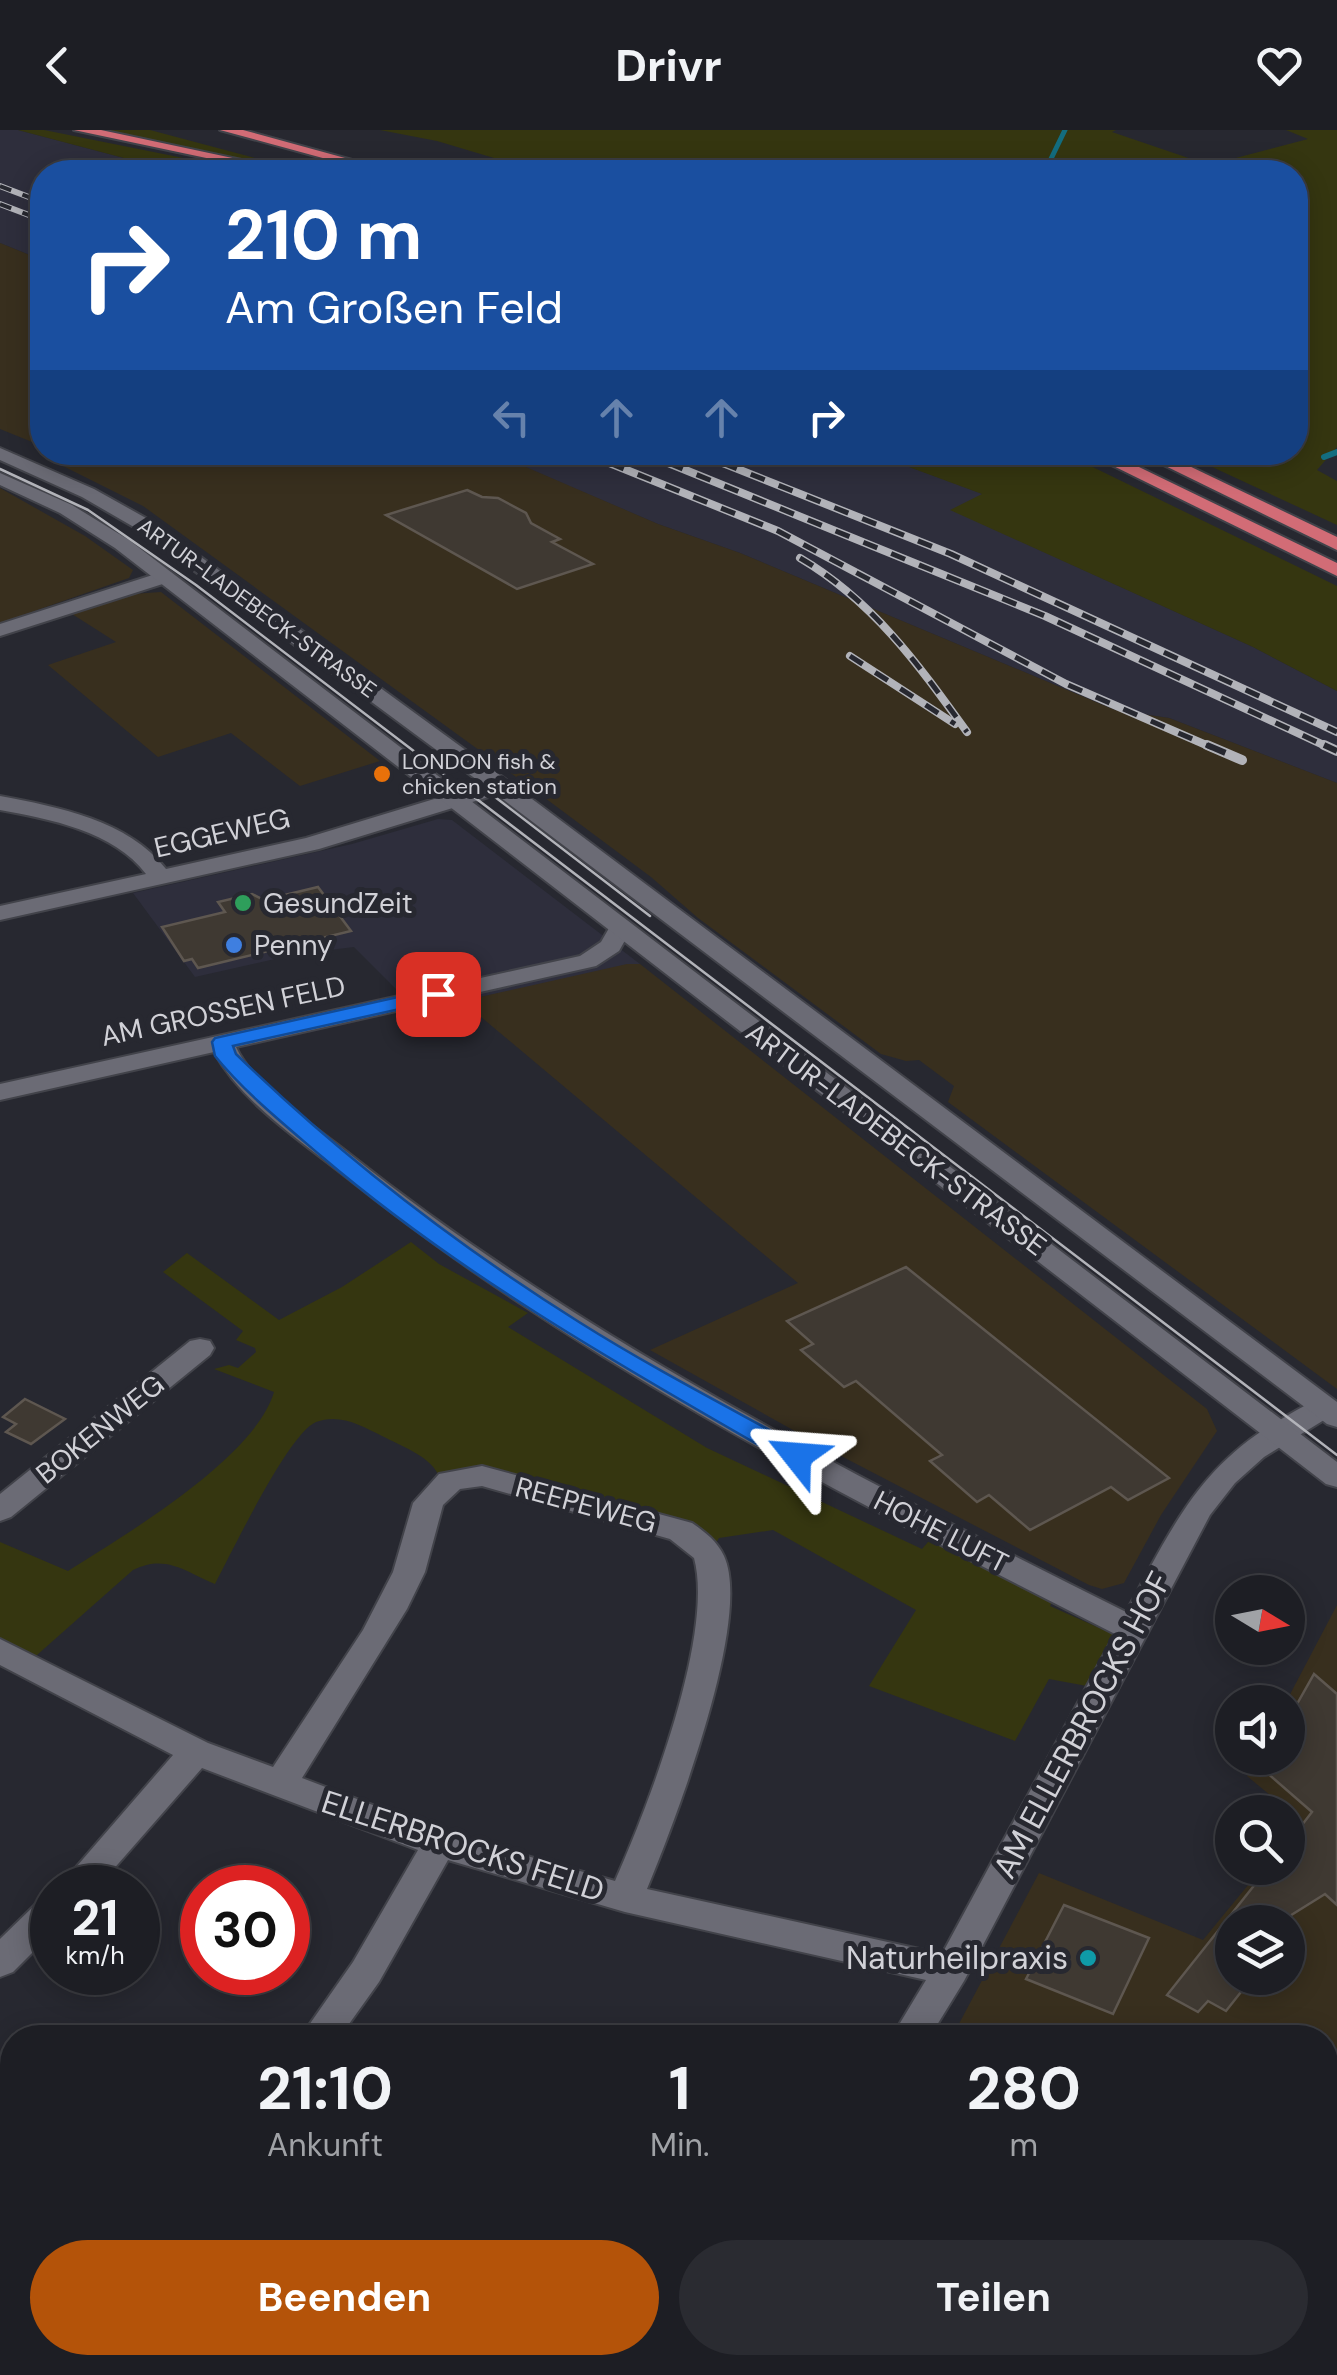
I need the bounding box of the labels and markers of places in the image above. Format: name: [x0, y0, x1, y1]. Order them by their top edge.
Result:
place label: LONDON fish & chicken station: [402, 747, 557, 801]
marker: LONDON fish & chicken station: [371, 763, 393, 785]
place label: GesundZeit: [263, 885, 413, 922]
marker: GesundZeit: [232, 892, 254, 914]
place label: Penny: [254, 927, 333, 964]
marker: Penny: [223, 934, 245, 956]
pin: [396, 952, 481, 1037]
place label: Naturheilpraxis: [846, 1937, 1068, 1979]
marker: Naturheilpraxis: [1077, 1947, 1099, 1969]

